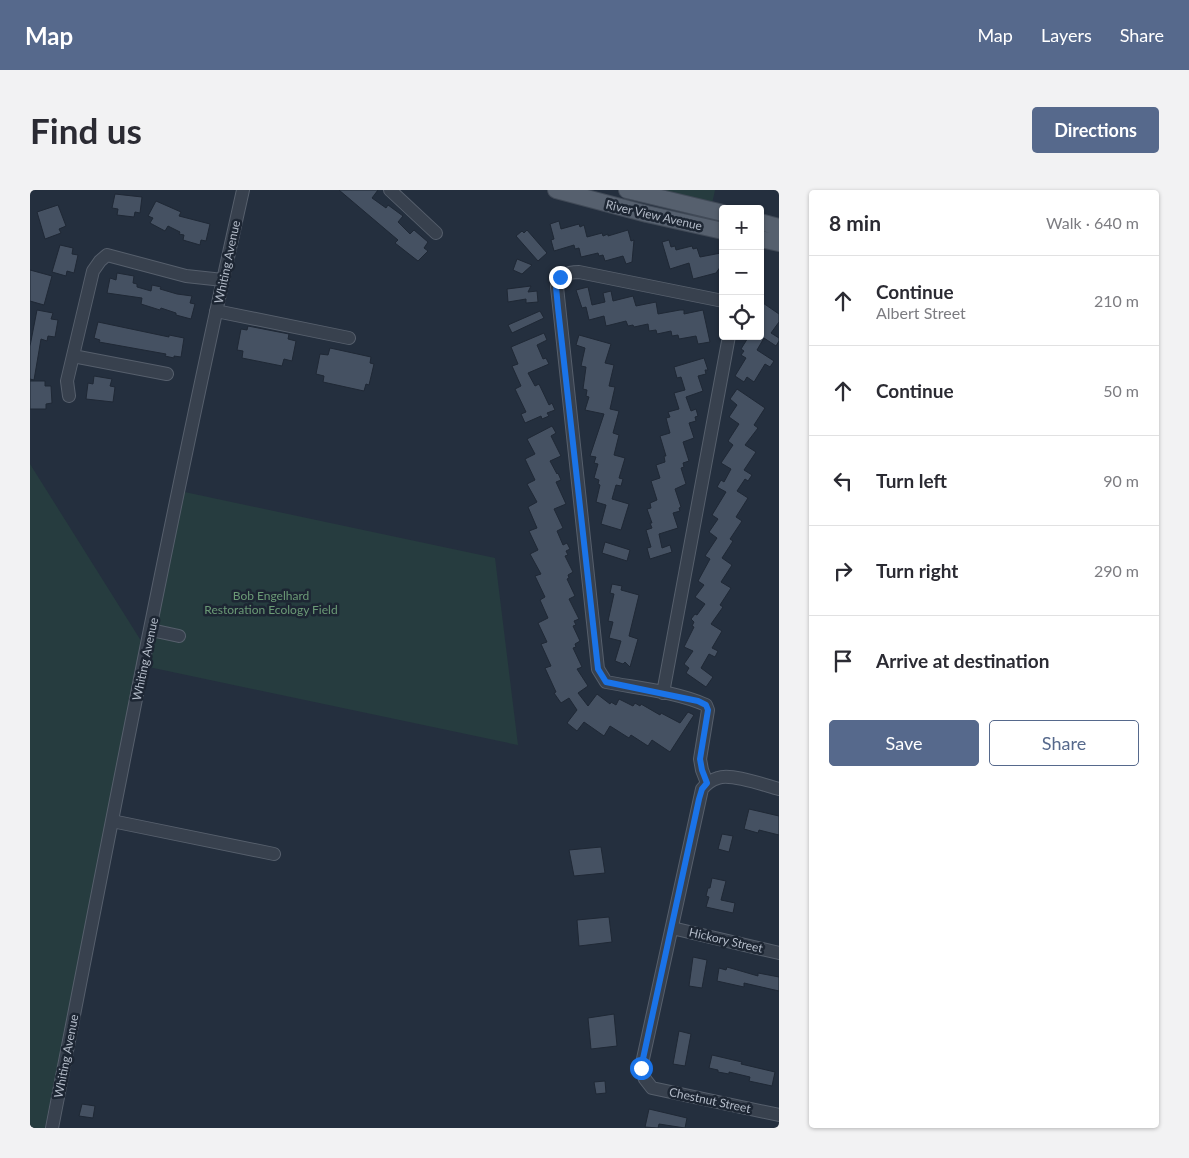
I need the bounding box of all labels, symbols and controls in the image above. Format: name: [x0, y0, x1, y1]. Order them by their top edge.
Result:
text: Map: [25, 21, 73, 50]
text: Map: [977, 24, 1013, 46]
text: Layers: [1041, 24, 1092, 46]
text: Share: [1120, 24, 1164, 46]
button: Directions: [1032, 107, 1159, 153]
text: Find us: [30, 109, 142, 151]
street label: River View Avenue: [604, 197, 704, 233]
map controls: [719, 205, 764, 340]
button: +: [719, 205, 764, 250]
text: 8 min: [829, 210, 881, 235]
text: Walk · 640 m: [1046, 213, 1139, 232]
street label: Whiting Avenue: [211, 219, 243, 305]
button: −: [719, 250, 764, 295]
route end: [549, 266, 572, 289]
text: Continue: [876, 280, 954, 303]
icon: ahead: [829, 287, 857, 315]
text: 210 m: [1094, 291, 1139, 310]
button: locate: [719, 295, 764, 340]
text: Albert Street: [876, 303, 966, 322]
icon: ahead: [829, 377, 857, 405]
text: Continue: [876, 379, 954, 402]
text: 50 m: [1103, 381, 1139, 400]
icon: left: [829, 467, 857, 495]
text: Turn left: [876, 469, 947, 492]
text: 90 m: [1103, 471, 1139, 490]
icon: right: [829, 557, 857, 585]
text: Turn right: [876, 559, 958, 582]
text: 290 m: [1094, 561, 1139, 580]
park label: Bob Engelhard Restoration Ecology Field: [204, 588, 338, 617]
street label: Whiting Avenue: [129, 616, 161, 702]
icon: arrive: [829, 647, 857, 675]
text: Arrive at destination: [876, 649, 1049, 672]
button: Save: [829, 720, 979, 766]
button: Share: [989, 720, 1139, 766]
street label: Hickory Street: [688, 924, 765, 956]
street label: Whiting Avenue: [51, 1013, 81, 1099]
route start: [630, 1057, 653, 1080]
street label: Chestnut Street: [668, 1084, 753, 1116]

